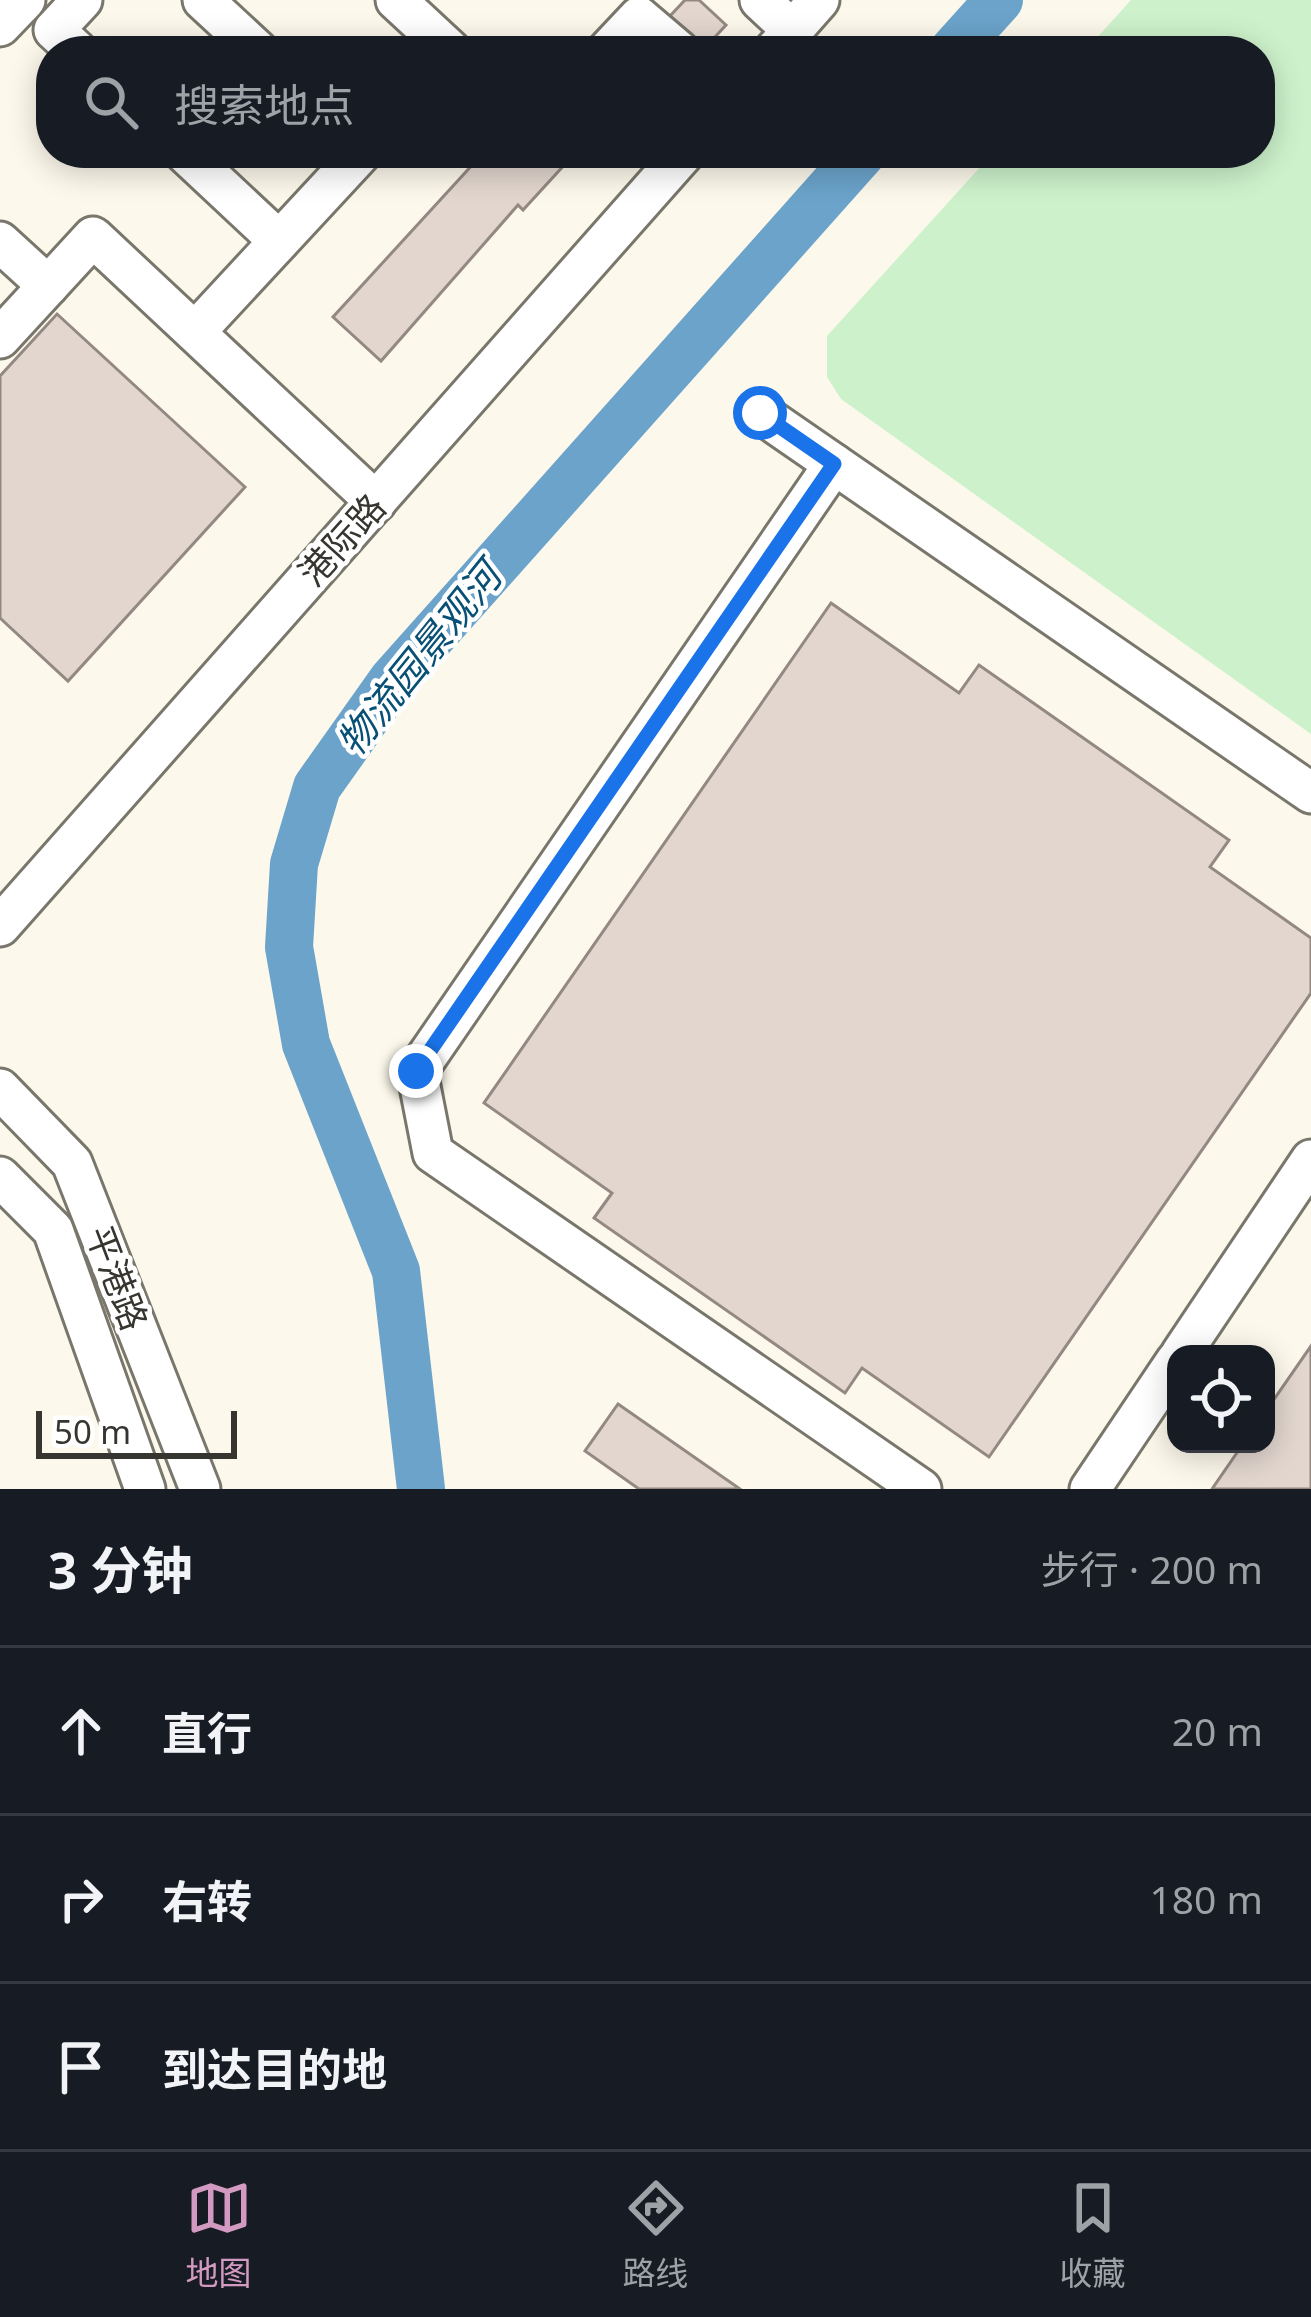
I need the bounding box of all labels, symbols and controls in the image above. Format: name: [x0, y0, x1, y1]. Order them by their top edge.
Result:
search box: [36, 36, 1275, 168]
icon: search: [78, 69, 144, 135]
text: 搜索地点: [174, 74, 354, 135]
route start: [733, 386, 787, 440]
street label: 港际路: [287, 483, 396, 596]
water label: 物流园景观河: [324, 545, 516, 766]
route end: [389, 1044, 443, 1098]
street label: 平港路: [75, 1219, 160, 1337]
map controls: [1167, 1345, 1275, 1453]
button: locate: [1167, 1345, 1275, 1453]
scale bar: [36, 1405, 237, 1458]
text: 50 m: [54, 1409, 131, 1454]
text: 3 分钟: [48, 1534, 192, 1604]
text: 步行 · 200 m: [1041, 1542, 1263, 1595]
icon: ahead: [48, 1698, 114, 1764]
text: 直行: [162, 1702, 252, 1763]
text: 20 m: [1172, 1704, 1263, 1757]
icon: right: [48, 1866, 114, 1932]
text: 右转: [162, 1870, 252, 1931]
text: 180 m: [1149, 1872, 1263, 1925]
icon: arrive: [48, 2034, 114, 2100]
text: 到达目的地: [162, 2038, 387, 2099]
tab: 地图: [186, 2175, 252, 2295]
tab: 路线: [623, 2175, 689, 2295]
tab: 收藏: [1060, 2175, 1126, 2295]

